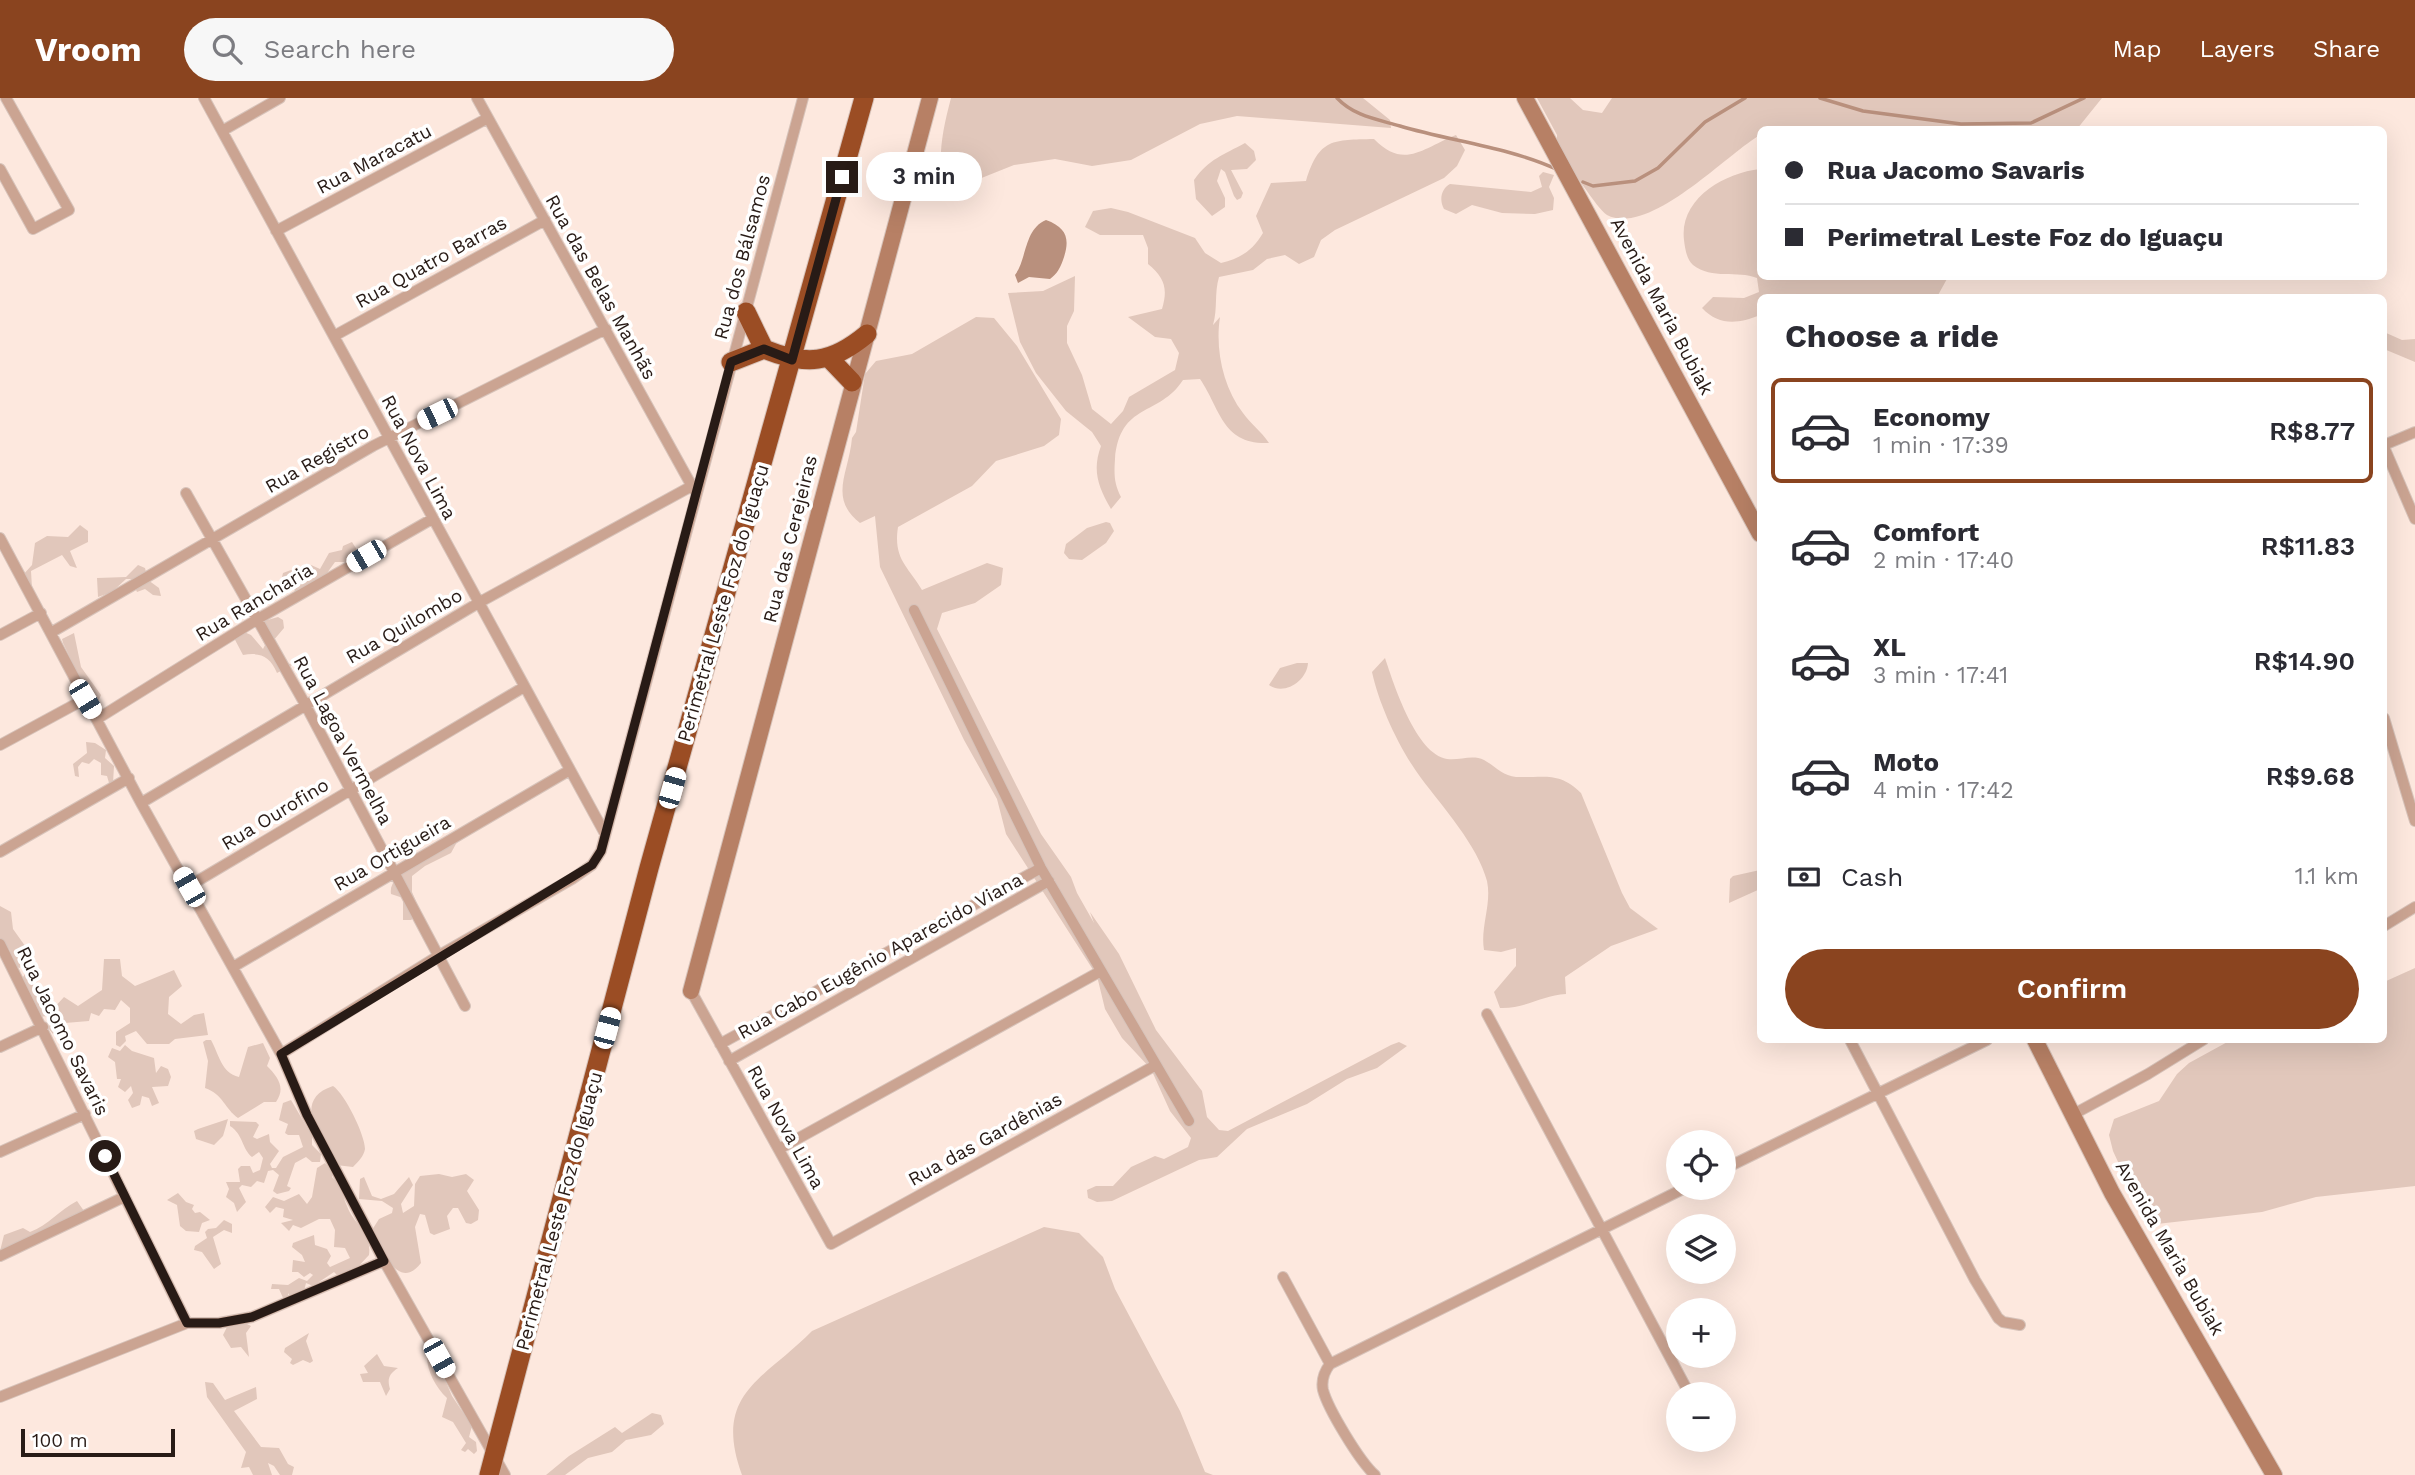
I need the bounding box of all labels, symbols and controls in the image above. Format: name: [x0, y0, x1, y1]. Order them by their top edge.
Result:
search box: [184, 18, 674, 81]
text: Vroom: [35, 30, 142, 69]
icon: search: [208, 30, 246, 68]
text: Search here: [264, 34, 416, 64]
text: Map: [2113, 35, 2161, 63]
text: Layers: [2199, 35, 2275, 63]
text: Share: [2313, 35, 2380, 63]
street label: Rua Maracatu: [313, 119, 435, 199]
callout: 3 min: [866, 153, 982, 202]
text: Rua Jacomo Savaris: [1827, 155, 2085, 185]
route end: [826, 161, 858, 193]
text: 3 min: [892, 163, 956, 190]
street label: Rua dos Bálsamos: [709, 172, 775, 342]
street label: Rua das Belas Manhãs: [541, 191, 661, 383]
street label: Rua Quatro Barras: [351, 211, 511, 313]
street label: Avenida Maria Bubiak: [1606, 213, 1719, 399]
text: Perimetral Leste Foz do Iguaçu: [1827, 222, 2223, 252]
text: Choose a ride: [1785, 317, 1999, 355]
street label: Rua Nova Lima: [376, 391, 462, 523]
car: [414, 395, 461, 433]
icon: car: [1789, 399, 1852, 462]
text: Economy: [1873, 402, 1990, 432]
text: R$8.77: [2269, 416, 2355, 446]
street label: Rua Registro: [261, 420, 373, 498]
text: 1 min · 17:39: [1873, 432, 2009, 459]
street label: Rua das Cerejeiras: [758, 453, 822, 625]
street label: Perimetral Leste Foz do Iguaçu: [672, 461, 774, 745]
icon: car: [1789, 514, 1852, 577]
text: Comfort: [1873, 517, 1979, 547]
text: R$11.83: [2261, 531, 2355, 561]
car: [343, 536, 390, 576]
text: 2 min · 17:40: [1873, 547, 2014, 574]
street label: Rua Rancharia: [191, 558, 317, 646]
street label: Rua Quilombo: [342, 583, 466, 669]
icon: car: [1789, 629, 1852, 692]
text: XL: [1873, 632, 1906, 662]
text: R$14.90: [2254, 646, 2355, 676]
street label: Rua Lagoa Vermelha: [289, 651, 397, 829]
text: 3 min · 17:41: [1873, 662, 2008, 689]
car: [66, 676, 105, 722]
icon: car: [1789, 744, 1852, 807]
text: Moto: [1873, 747, 1939, 777]
text: R$9.68: [2266, 761, 2355, 791]
car: [657, 765, 688, 811]
street label: Rua Ourofino: [217, 773, 333, 855]
text: 4 min · 17:42: [1873, 777, 2014, 804]
street label: Rua Ortigueira: [329, 810, 455, 896]
icon: cash: [1785, 858, 1823, 896]
text: Cash: [1841, 862, 1903, 892]
text: 1.1 km: [2295, 863, 2359, 890]
car: [170, 864, 209, 910]
street label: Rua Cabo Eugênio Aparecido Viana: [734, 868, 1027, 1044]
street label: Rua Jacomo Savaris: [12, 943, 114, 1119]
button: Confirm: [1785, 949, 2359, 1029]
car: [592, 1005, 623, 1051]
street label: Rua Nova Lima: [743, 1061, 830, 1193]
street label: Perimetral Leste Foz do Iguaçu: [511, 1069, 607, 1353]
street label: Rua das Gardênias: [904, 1087, 1066, 1191]
map controls: [1666, 1130, 1736, 1452]
button: locate: [1666, 1130, 1736, 1200]
route start: [89, 1140, 121, 1172]
street label: Avenida Maria Bubiak: [2111, 1157, 2229, 1339]
button: layers: [1666, 1214, 1736, 1284]
button: +: [1666, 1298, 1736, 1368]
car: [420, 1335, 459, 1381]
button: −: [1666, 1382, 1736, 1452]
scale bar: [21, 1426, 175, 1458]
text: 100 m: [32, 1429, 88, 1452]

